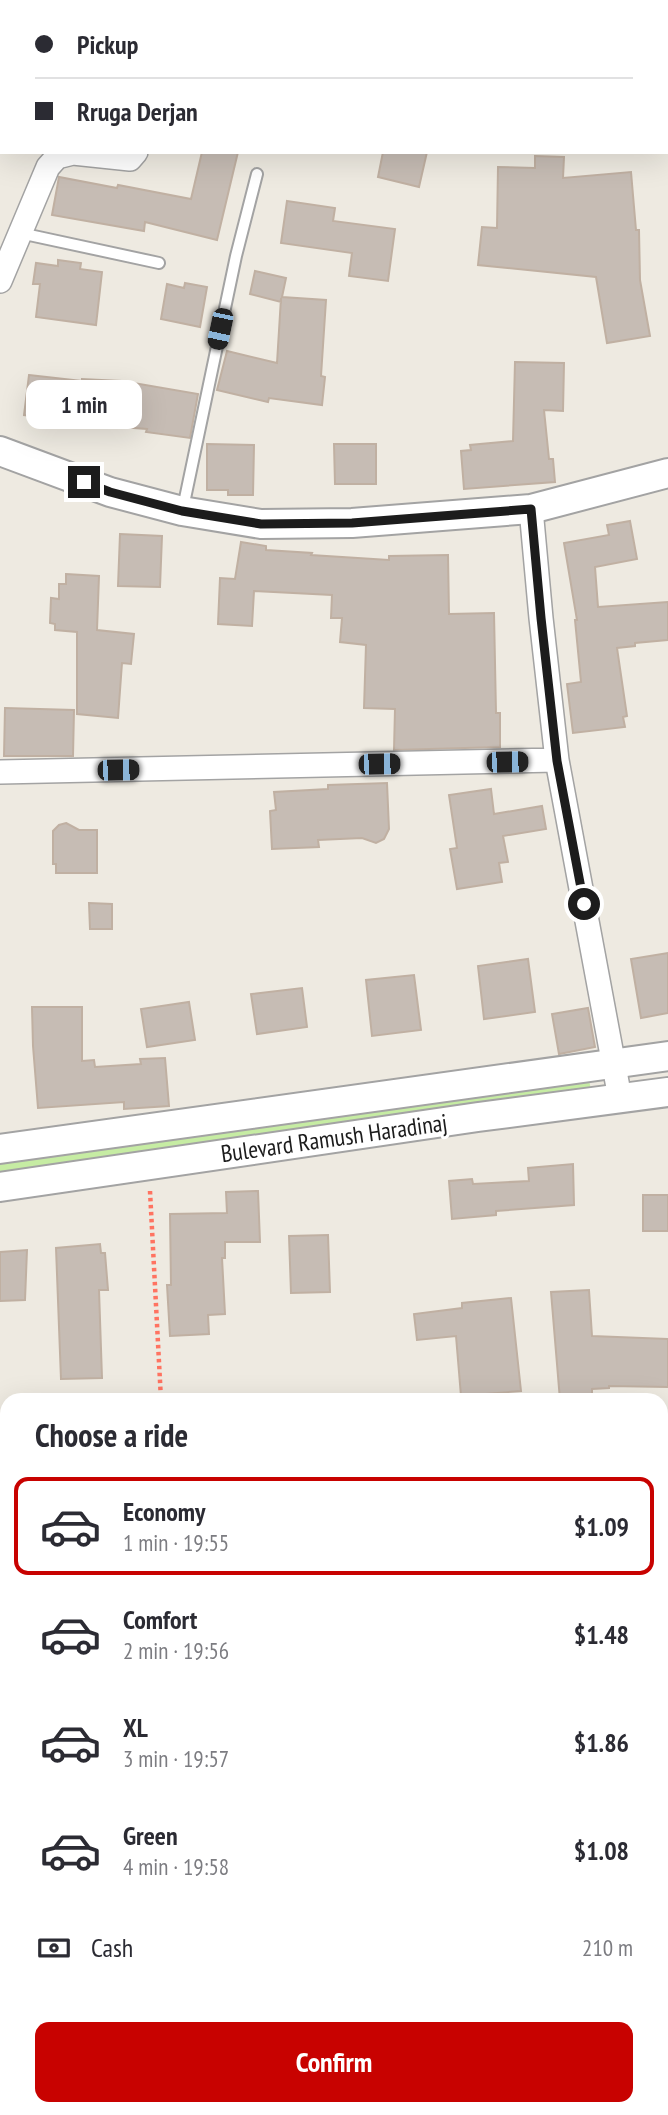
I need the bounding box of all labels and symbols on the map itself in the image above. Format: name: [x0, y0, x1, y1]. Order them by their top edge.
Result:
car: [206, 306, 235, 352]
callout: 1 min: [26, 380, 142, 430]
route end: [68, 466, 100, 498]
car: [486, 751, 529, 773]
car: [358, 753, 401, 775]
car: [97, 759, 140, 781]
route start: [568, 888, 600, 920]
street label: Bulevard Ramush Haradinaj: [219, 1107, 449, 1169]

